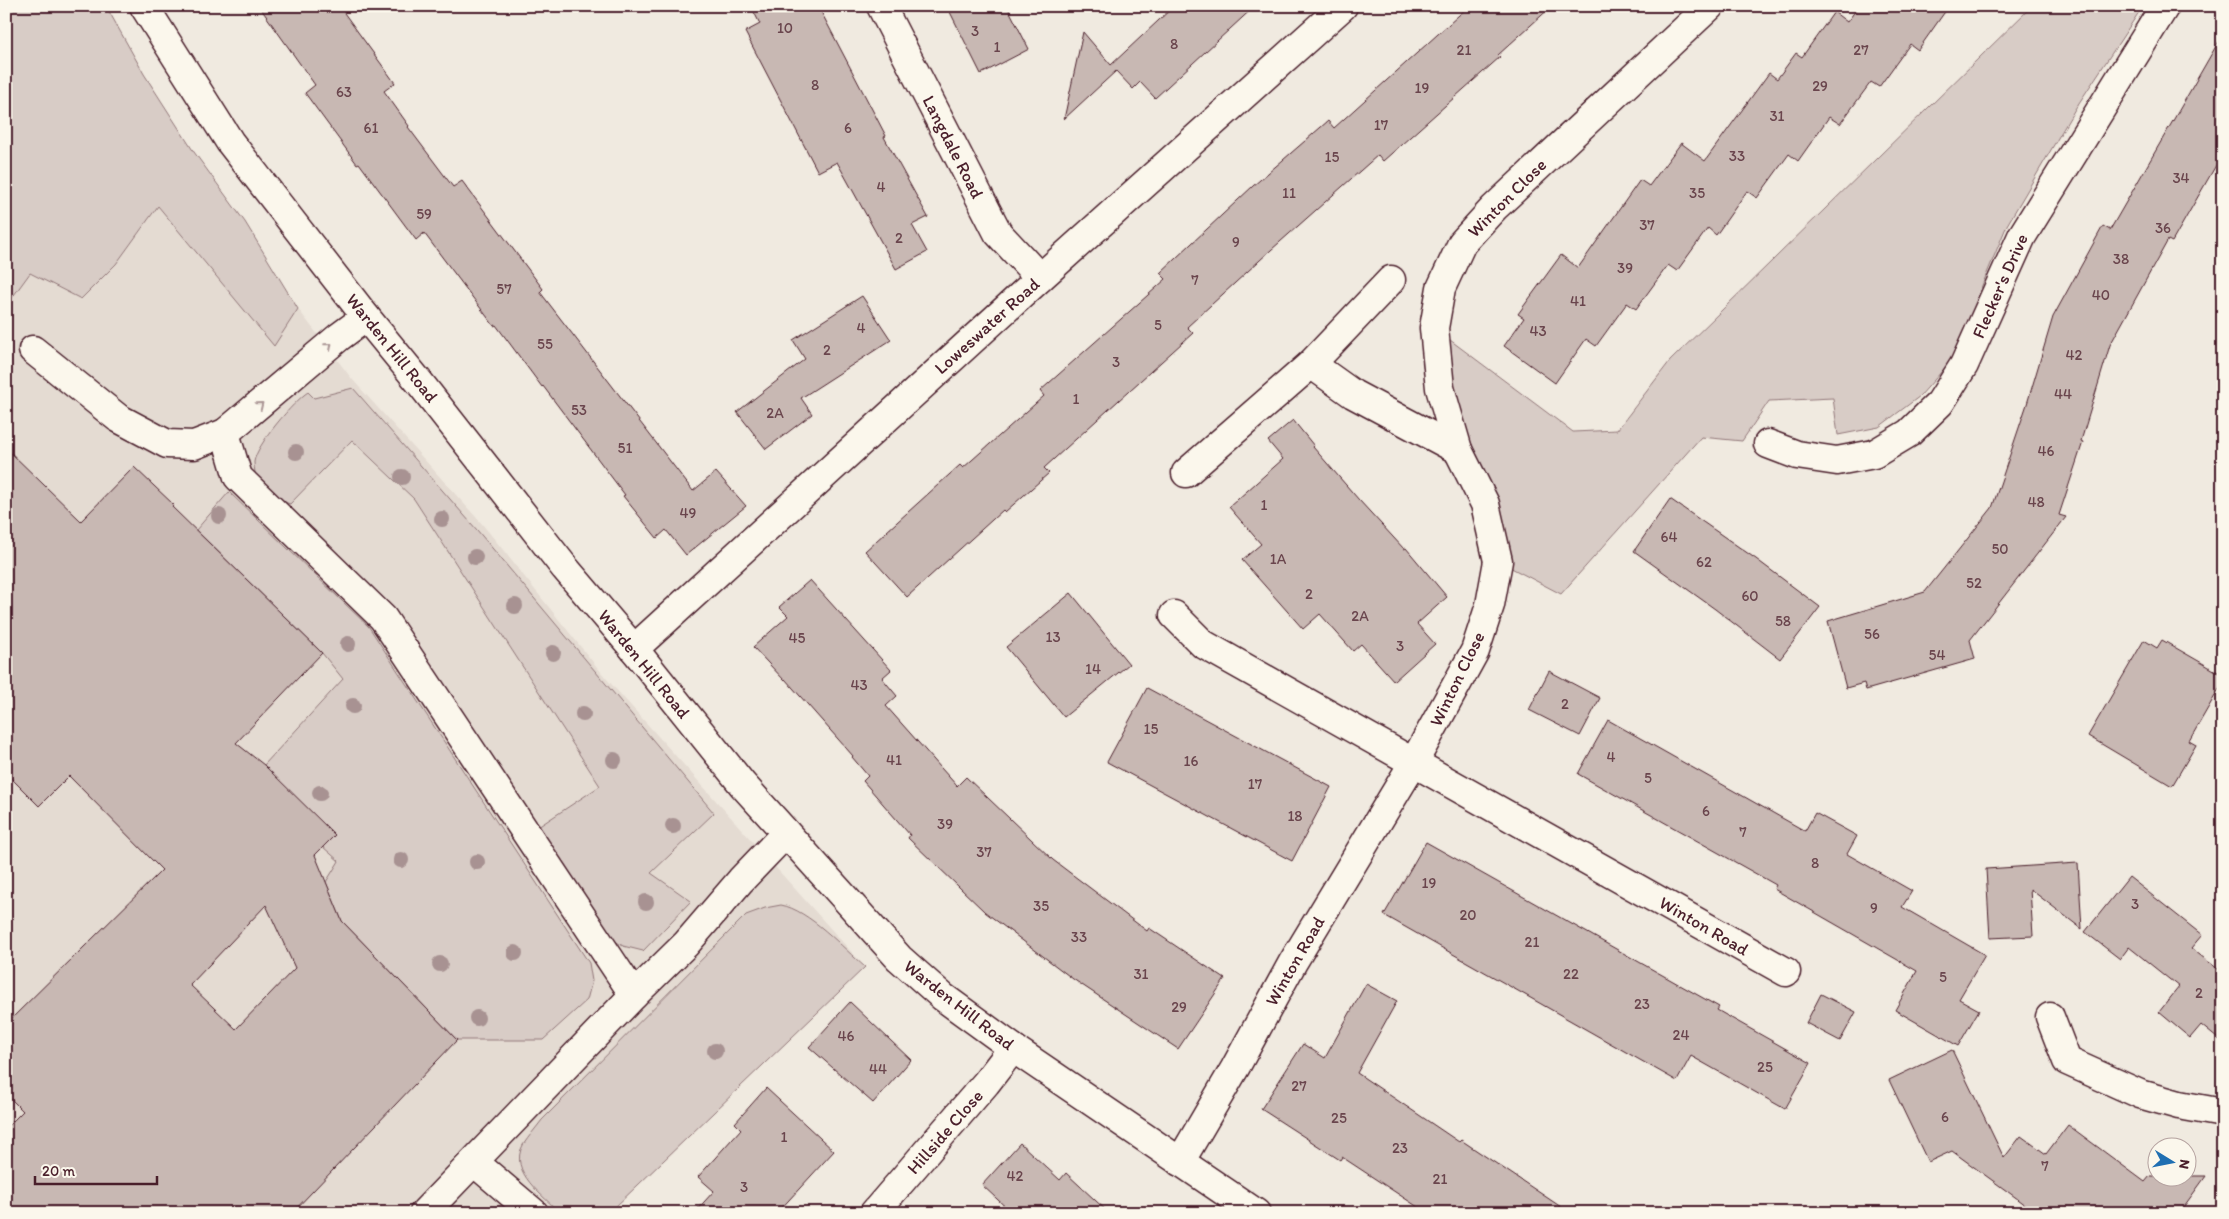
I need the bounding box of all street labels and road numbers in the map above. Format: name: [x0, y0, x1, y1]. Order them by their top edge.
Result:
street label: Langdale Road: [918, 92, 989, 203]
street label: Winton Close: [1463, 154, 1551, 242]
street label: Flecker's Drive: [1967, 230, 2033, 342]
street label: Loweswater Road: [930, 273, 1044, 379]
street label: Warden Hill Road: [341, 289, 443, 407]
street label: Warden Hill Road: [593, 605, 695, 723]
street label: Winton Close: [1425, 628, 1489, 730]
street label: Winton Road: [1655, 892, 1753, 960]
street label: Winton Road: [1261, 912, 1329, 1010]
street label: Warden Hill Road: [899, 955, 1019, 1055]
street label: Hillside Close: [902, 1085, 988, 1179]

